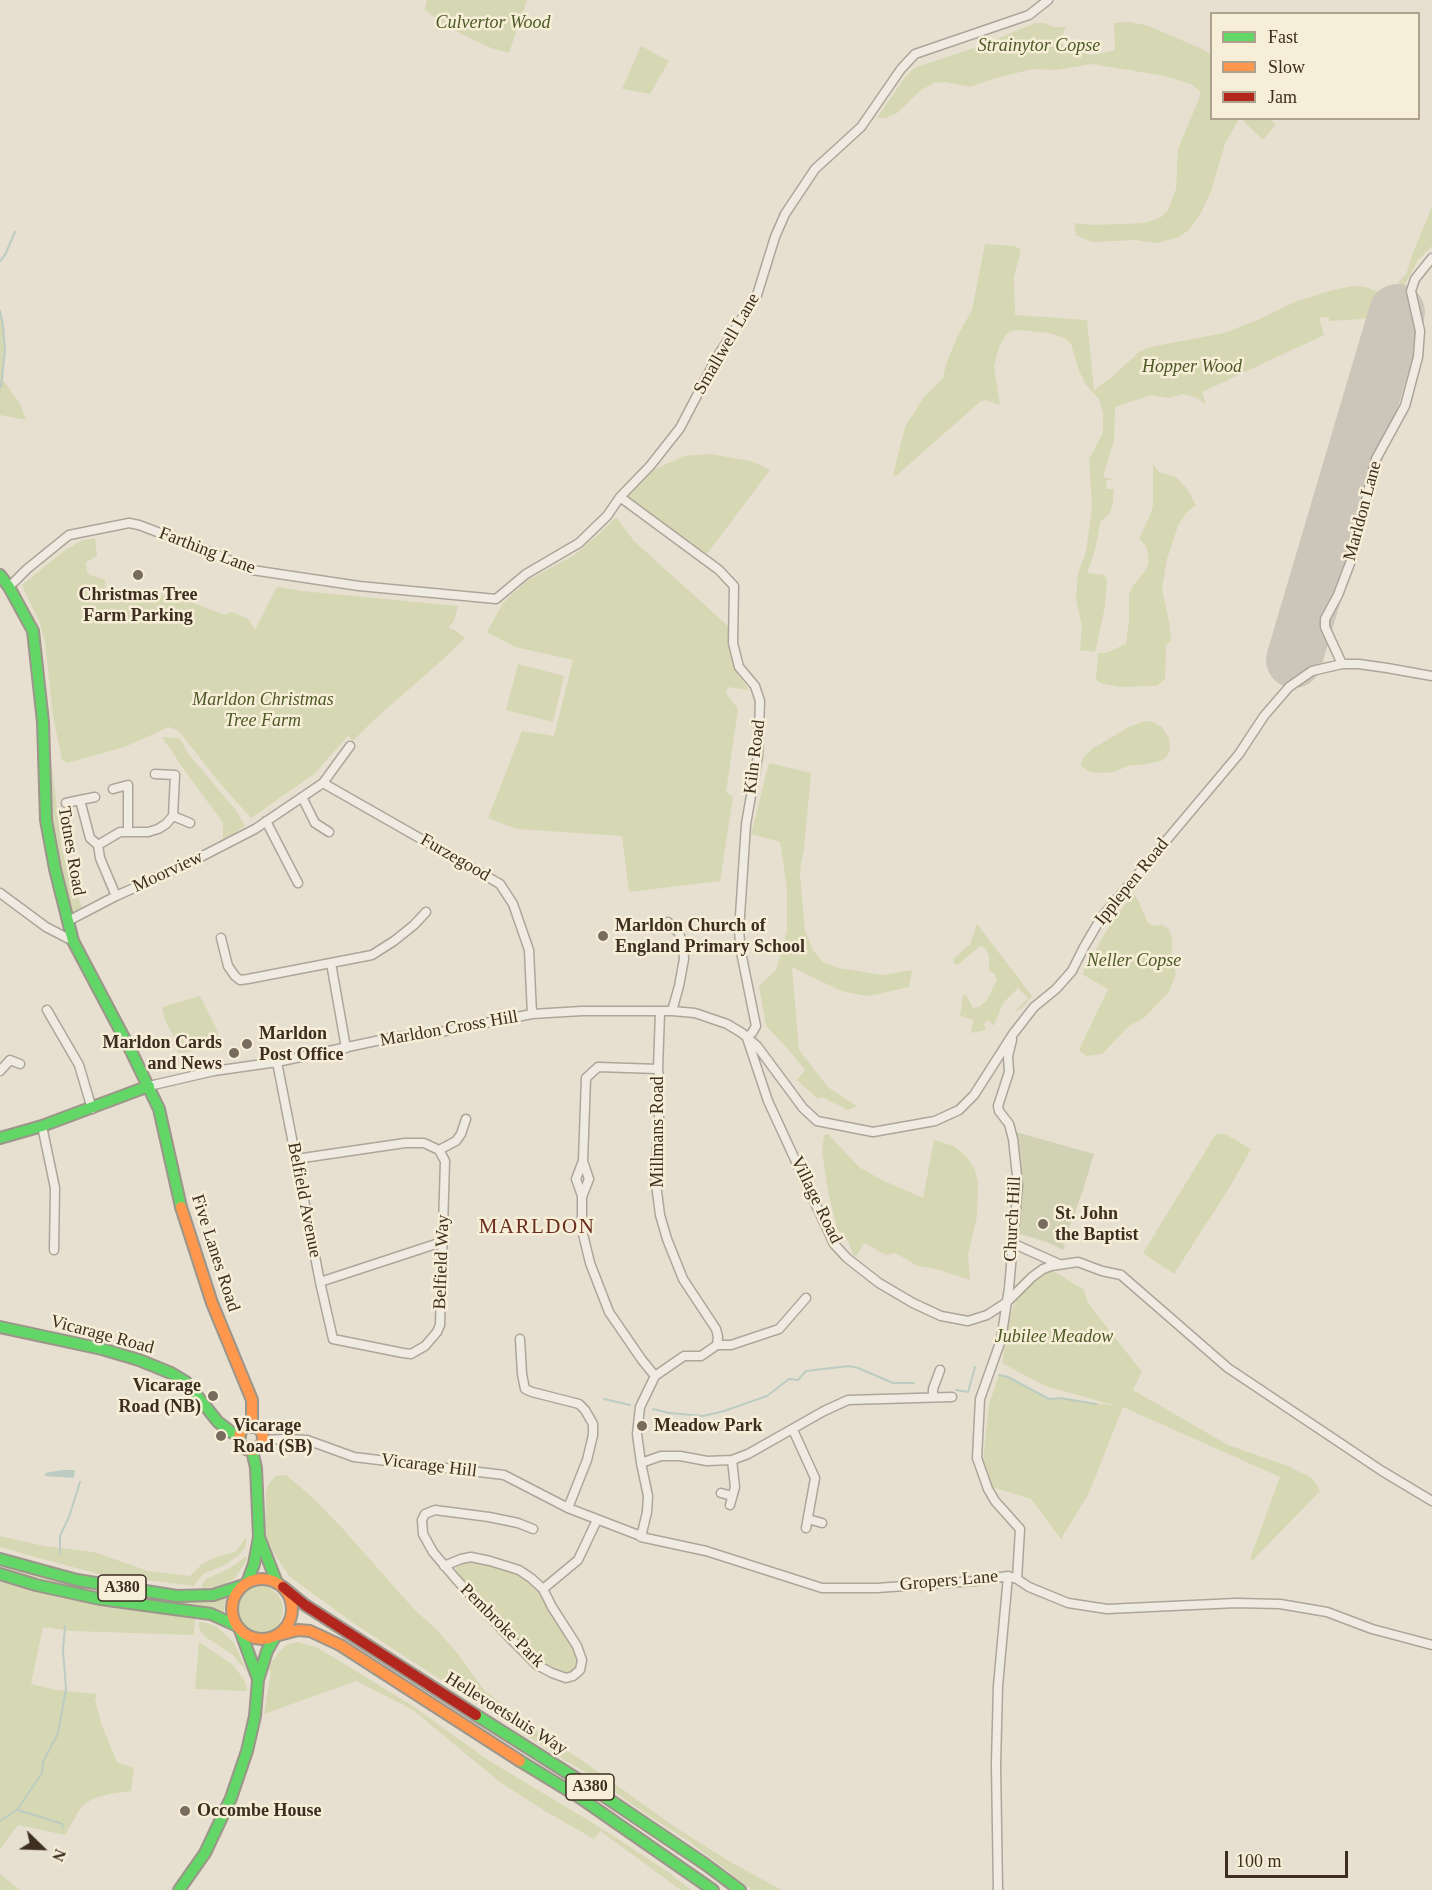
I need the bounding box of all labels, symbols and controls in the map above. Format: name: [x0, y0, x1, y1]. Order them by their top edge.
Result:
park label: Culvertor Wood: [436, 12, 550, 34]
legend: [1210, 12, 1420, 120]
text: Fast: [1268, 27, 1298, 47]
park label: Strainytor Copse: [978, 35, 1100, 57]
text: Slow: [1268, 57, 1305, 77]
text: Jam: [1268, 87, 1297, 107]
street label: Smallwell Lane: [689, 289, 765, 399]
park label: Hopper Wood: [1142, 356, 1242, 378]
street label: Marldon Lane: [1339, 459, 1387, 563]
street label: Farthing Lane: [156, 523, 258, 579]
marker: Christmas Tree Farm Parking: [131, 568, 145, 582]
place label: Christmas Tree Farm Parking: [79, 584, 197, 626]
park label: Marldon Christmas Tree Farm: [192, 689, 334, 732]
street label: Kiln Road: [740, 719, 770, 795]
street label: Totnes Road: [53, 805, 89, 897]
street label: Furzegood: [416, 829, 494, 887]
street label: Ipplepen Road: [1090, 834, 1174, 930]
street label: Moorview: [129, 846, 207, 898]
place label: Marldon Church of England Primary School: [615, 915, 805, 958]
marker: Marldon Church of England Primary School: [596, 929, 610, 943]
park label: Neller Copse: [1087, 950, 1181, 972]
street label: Marldon Cross Hill: [378, 1006, 520, 1052]
place label: Marldon Post Office: [259, 1023, 343, 1066]
place label: Marldon Cards and News: [102, 1032, 222, 1074]
marker: Marldon Post Office: [240, 1037, 254, 1051]
marker: Marldon Cards and News: [227, 1046, 241, 1060]
street label: Millmans Road: [647, 1076, 669, 1188]
street label: Belfield Avenue: [282, 1140, 326, 1260]
street label: Village Road: [786, 1153, 846, 1247]
street label: Church Hill: [1000, 1176, 1026, 1262]
street label: Five Lanes Road: [186, 1192, 244, 1314]
place label: St. John the Baptist: [1055, 1203, 1139, 1246]
street label: Belfield Way: [430, 1214, 454, 1310]
district label: MARLDON: [479, 1214, 595, 1240]
marker: St. John the Baptist: [1036, 1217, 1050, 1231]
street label: Vicarage Road: [48, 1311, 156, 1359]
park label: Jubilee Meadow: [995, 1326, 1113, 1348]
place label: Vicarage Road (NB): [118, 1375, 201, 1418]
marker: Vicarage Road (NB): [206, 1389, 220, 1403]
place label: Vicarage Road (SB): [233, 1415, 313, 1458]
place label: Meadow Park: [654, 1415, 762, 1437]
marker: Meadow Park: [635, 1419, 649, 1433]
marker: Vicarage Road (SB): [214, 1429, 228, 1443]
street label: Vicarage Hill: [380, 1449, 478, 1483]
street label: Gropers Lane: [899, 1566, 999, 1596]
road number: A380: [98, 1575, 146, 1601]
street label: Pembroke Park: [455, 1579, 549, 1673]
street label: Hellevoetsluis Way: [441, 1668, 571, 1760]
road number: A380: [566, 1774, 614, 1800]
place label: Occombe House: [197, 1800, 321, 1822]
marker: Occombe House: [178, 1804, 192, 1818]
north arrow: [12, 1818, 72, 1878]
scale bar: [1228, 1839, 1351, 1877]
text: N: [49, 1847, 69, 1864]
text: 100 m: [1236, 1851, 1282, 1871]

